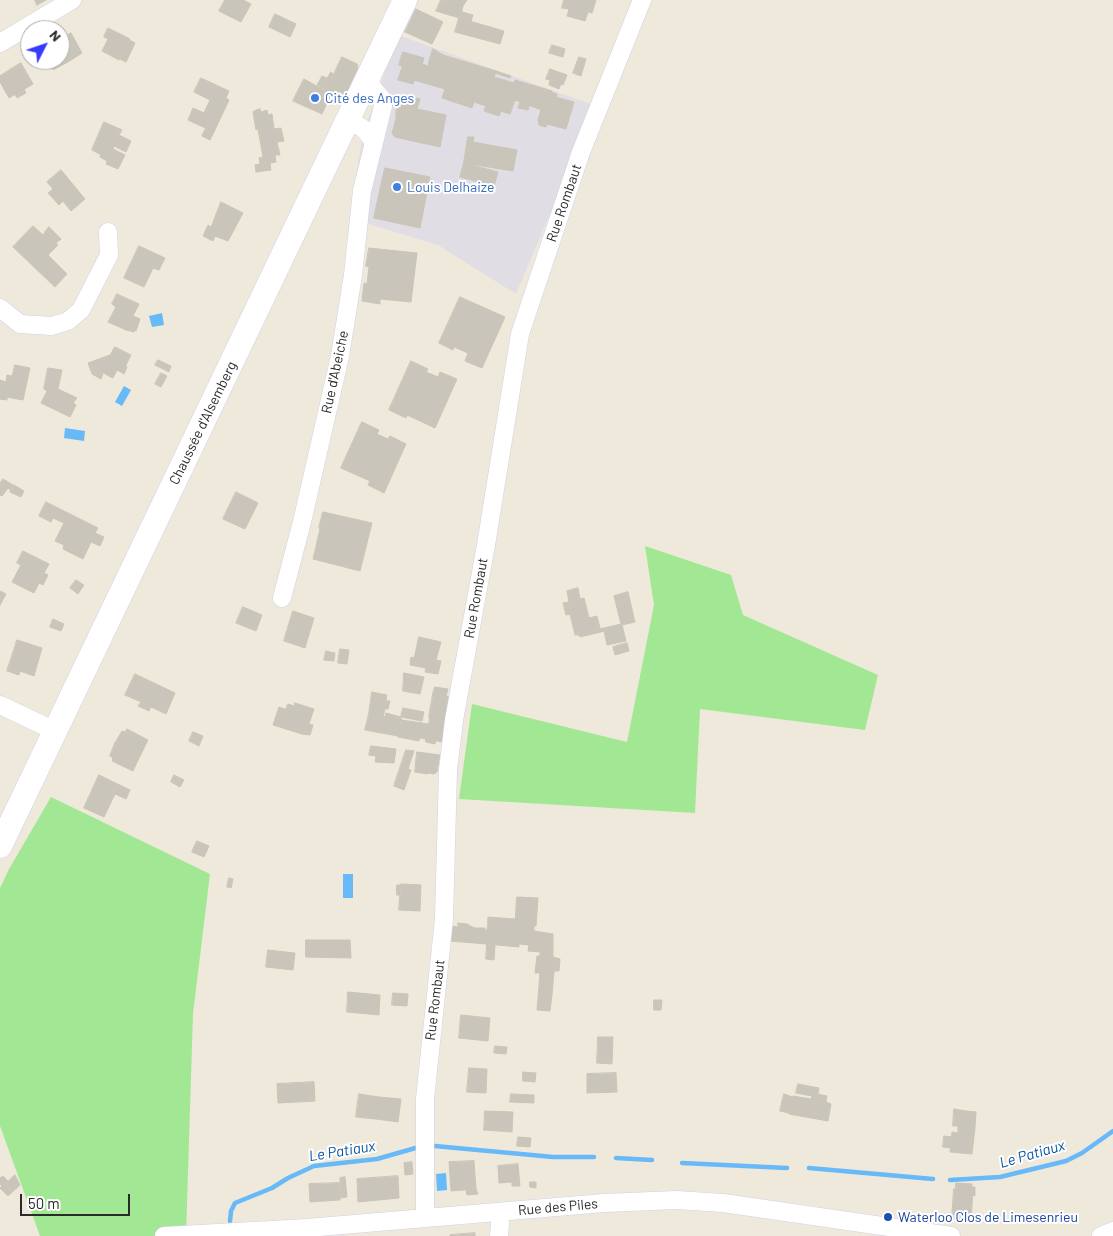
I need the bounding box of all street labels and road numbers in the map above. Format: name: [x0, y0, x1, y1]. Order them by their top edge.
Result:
street label: Rue Rombaut: [543, 162, 585, 244]
street label: Rue d'Abeiche: [318, 329, 352, 415]
street label: Chaussée d'Alsemberg: [166, 359, 240, 487]
street label: Rue Rombaut: [461, 556, 491, 640]
street label: Rue Rombaut: [422, 959, 448, 1041]
street label: Rue des Piles: [517, 1195, 599, 1219]

